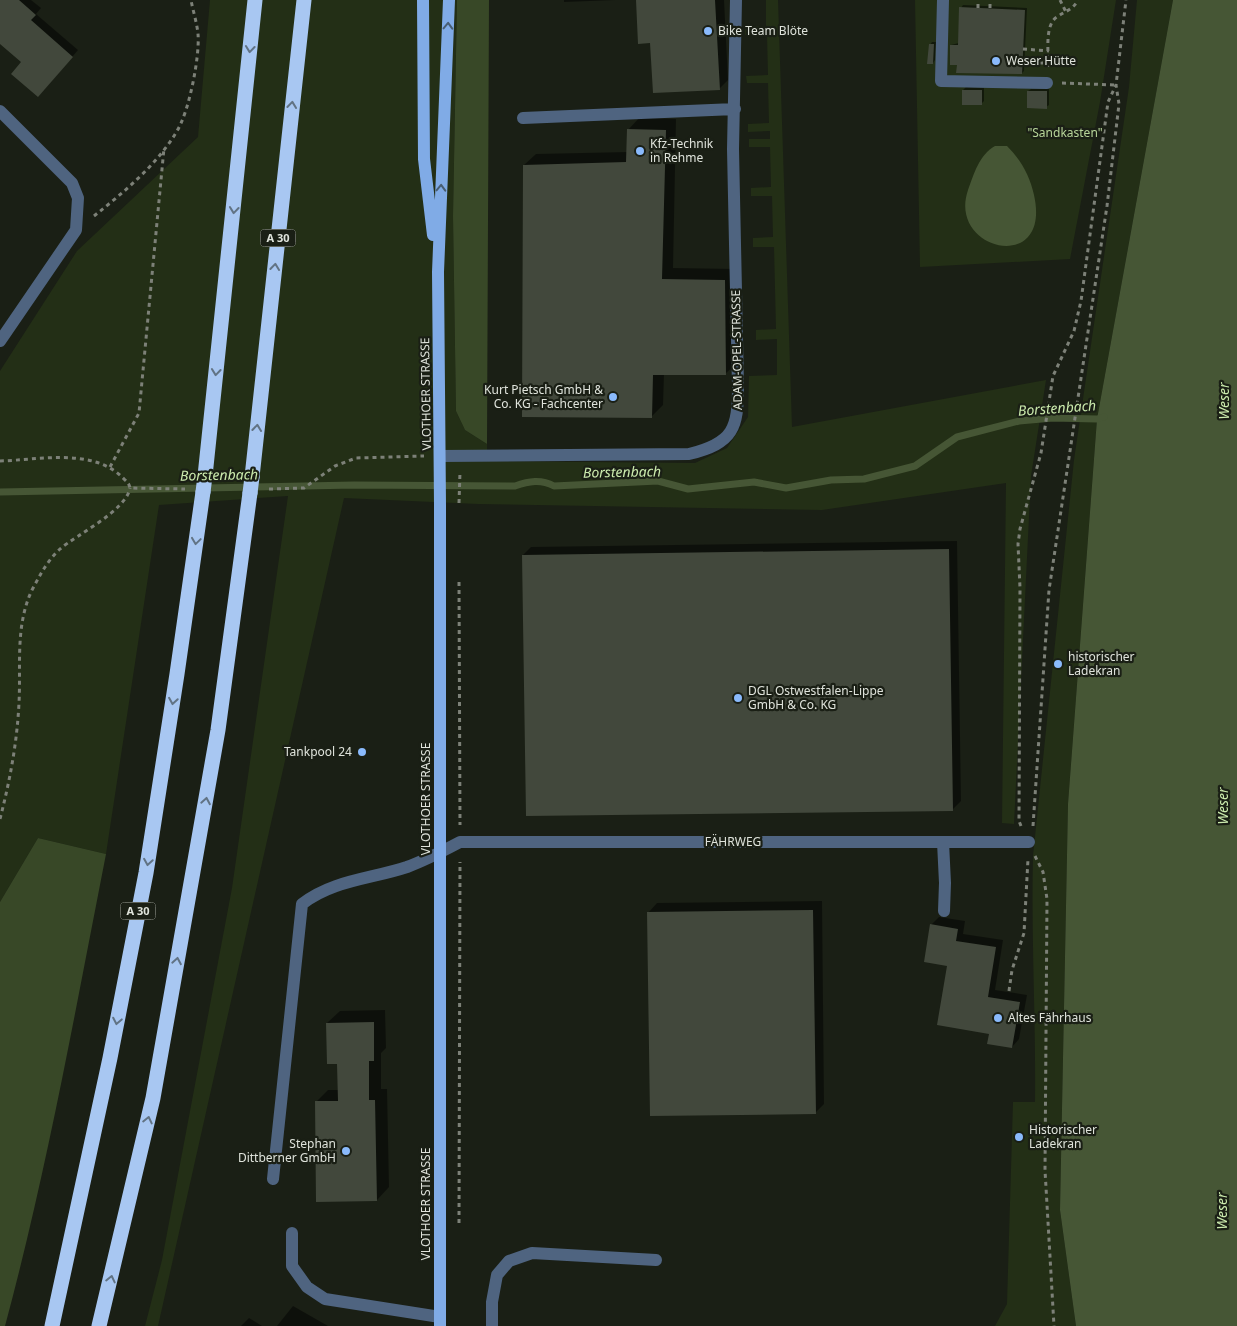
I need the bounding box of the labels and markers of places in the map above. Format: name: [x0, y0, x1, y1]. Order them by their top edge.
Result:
place label: Bike Team Blöte: [718, 22, 808, 39]
marker: Bike Team Blöte: [702, 25, 714, 37]
place label: Weser Hütte: [1006, 52, 1076, 69]
marker: Weser Hütte: [990, 55, 1002, 67]
place label: Kfz-Technik in Rehme: [650, 135, 714, 166]
marker: Kfz-Technik in Rehme: [634, 145, 646, 157]
place label: Kurt Pietsch GmbH & Co. KG - Fachcenter: [484, 381, 603, 412]
marker: Kurt Pietsch GmbH & Co. KG - Fachcenter: [607, 391, 619, 403]
place label: historischer Ladekran: [1068, 648, 1135, 679]
marker: historischer Ladekran: [1052, 658, 1064, 670]
place label: DGL Ostwestfalen-Lippe GmbH & Co. KG: [748, 682, 884, 713]
marker: DGL Ostwestfalen-Lippe GmbH & Co. KG: [732, 692, 744, 704]
place label: Tankpool 24: [284, 743, 352, 760]
marker: Tankpool 24: [356, 746, 368, 758]
place label: Altes Fährhaus: [1008, 1009, 1092, 1026]
marker: Altes Fährhaus: [992, 1012, 1004, 1024]
place label: Historischer Ladekran: [1029, 1121, 1097, 1152]
marker: Historischer Ladekran: [1013, 1131, 1025, 1143]
place label: Stephan Dittberner GmbH: [238, 1135, 336, 1166]
marker: Stephan Dittberner GmbH: [340, 1145, 352, 1157]

